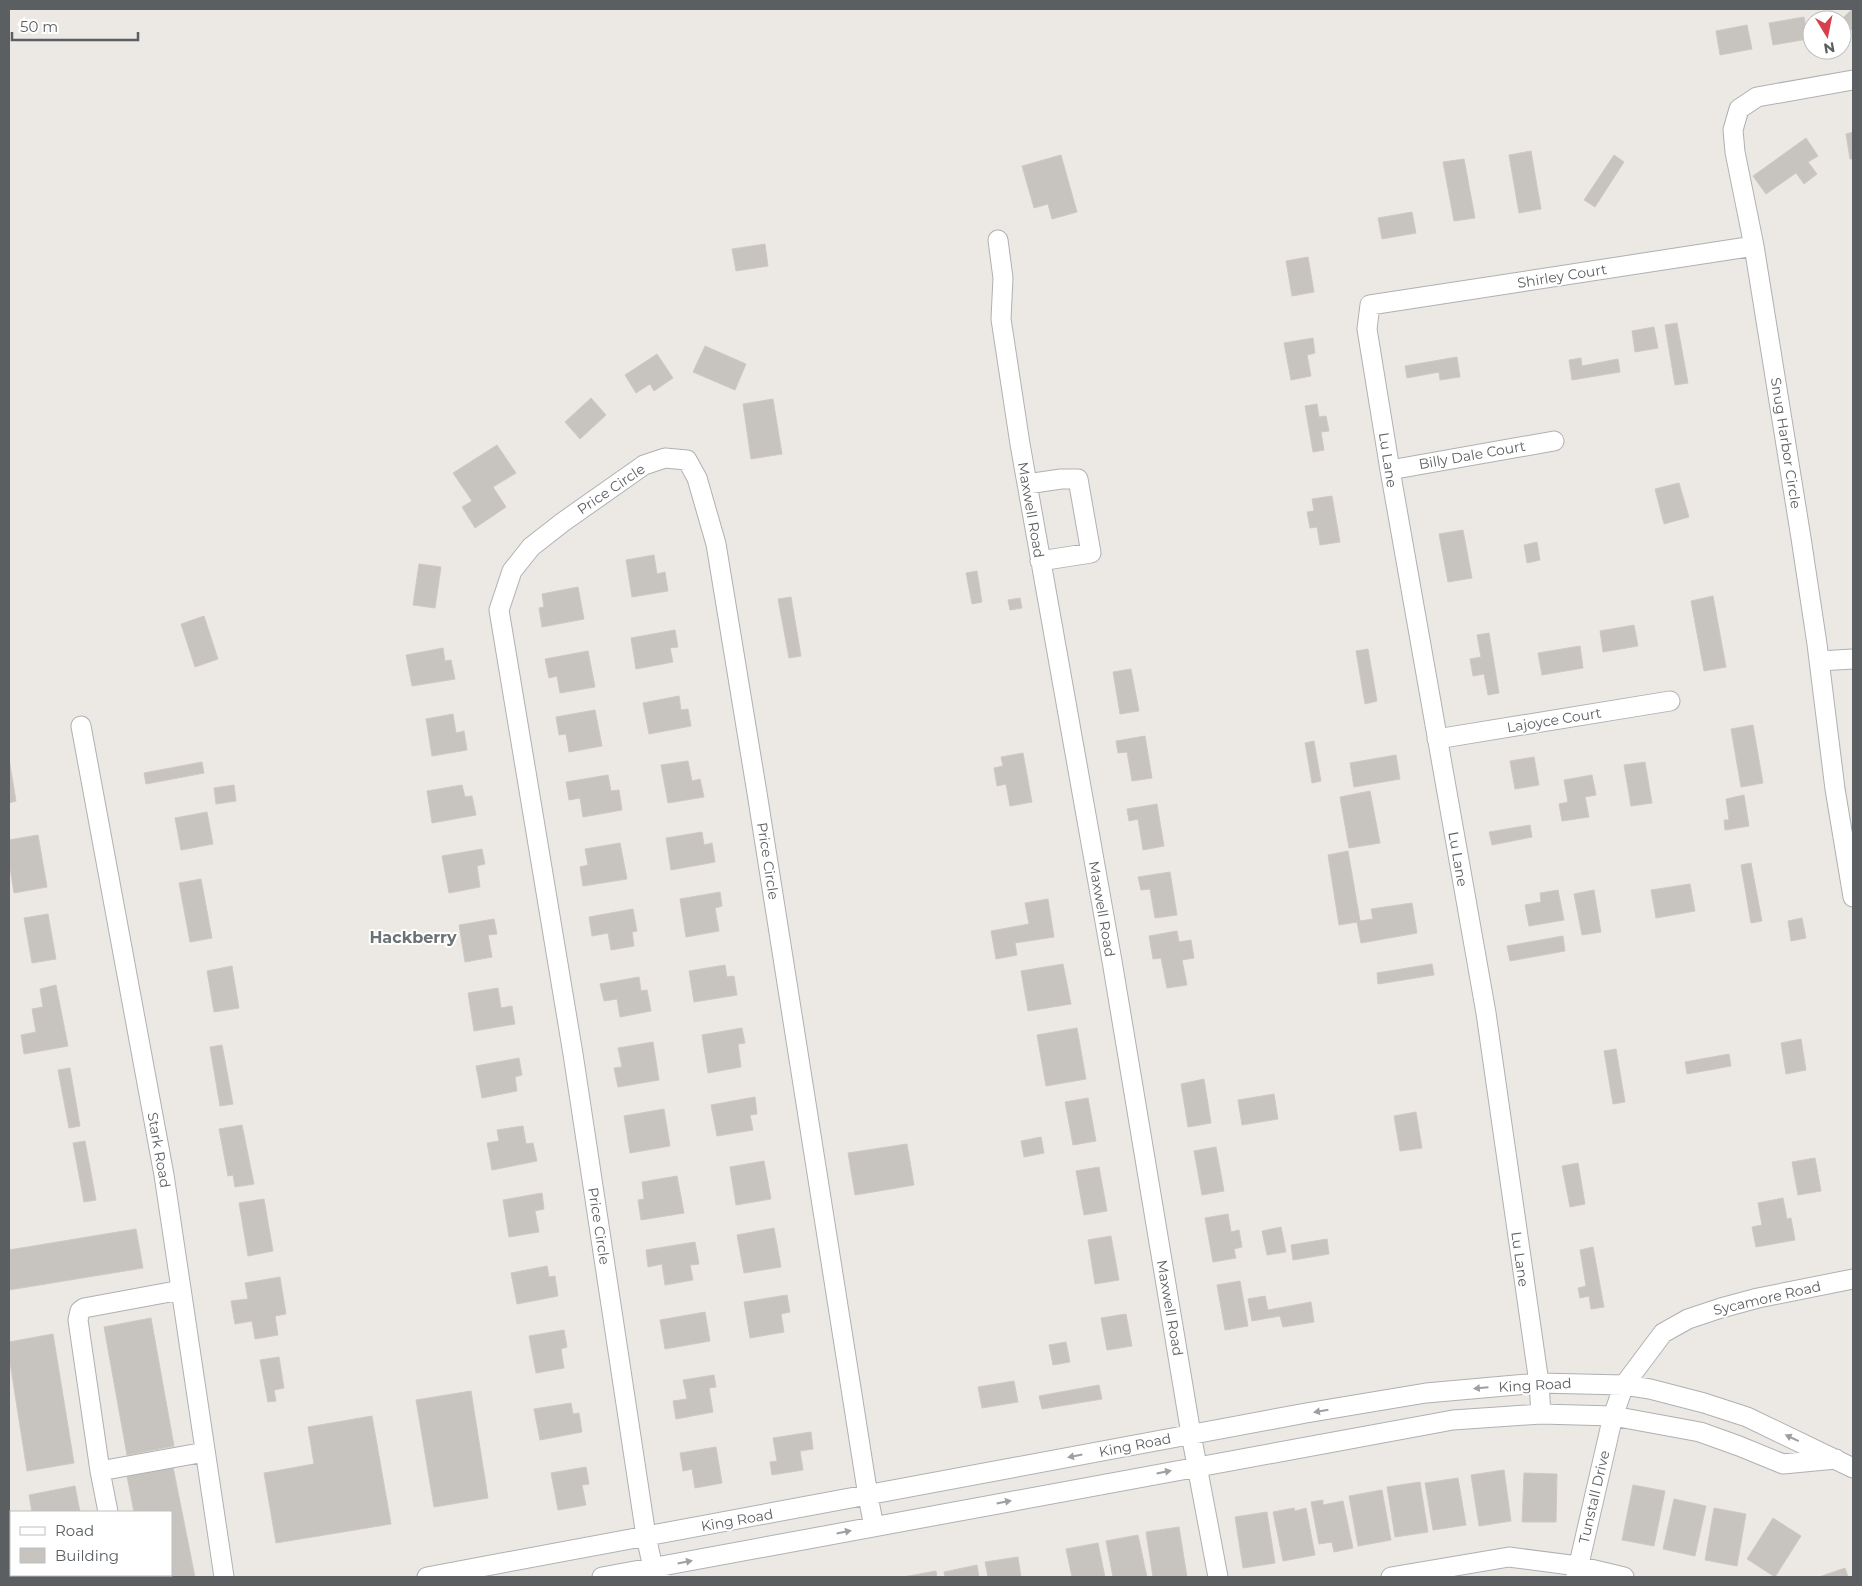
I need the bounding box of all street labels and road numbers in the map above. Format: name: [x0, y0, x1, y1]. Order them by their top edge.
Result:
street label: Shirley Court: [1516, 260, 1608, 292]
street label: Snug Harbor Circle: [1767, 376, 1805, 510]
street label: Lu Lane: [1375, 431, 1401, 489]
street label: Billy Dale Court: [1417, 437, 1527, 473]
street label: Price Circle: [574, 460, 648, 518]
street label: Maxwell Road: [1014, 461, 1048, 559]
street label: Lajoyce Court: [1505, 704, 1603, 736]
street label: Price Circle: [753, 821, 783, 901]
street label: Lu Lane: [1444, 830, 1472, 888]
street label: Maxwell Road: [1085, 860, 1119, 958]
street label: Stark Road: [144, 1111, 174, 1189]
street label: Price Circle: [584, 1186, 614, 1266]
street label: Lu Lane: [1507, 1230, 1533, 1288]
street label: Maxwell Road: [1153, 1259, 1187, 1357]
street label: Sycamore Road: [1711, 1277, 1823, 1319]
street label: King Road: [1498, 1374, 1572, 1396]
street label: King Road: [1097, 1429, 1173, 1461]
street label: Tunstall Drive: [1575, 1449, 1613, 1545]
street label: King Road: [699, 1505, 775, 1535]

